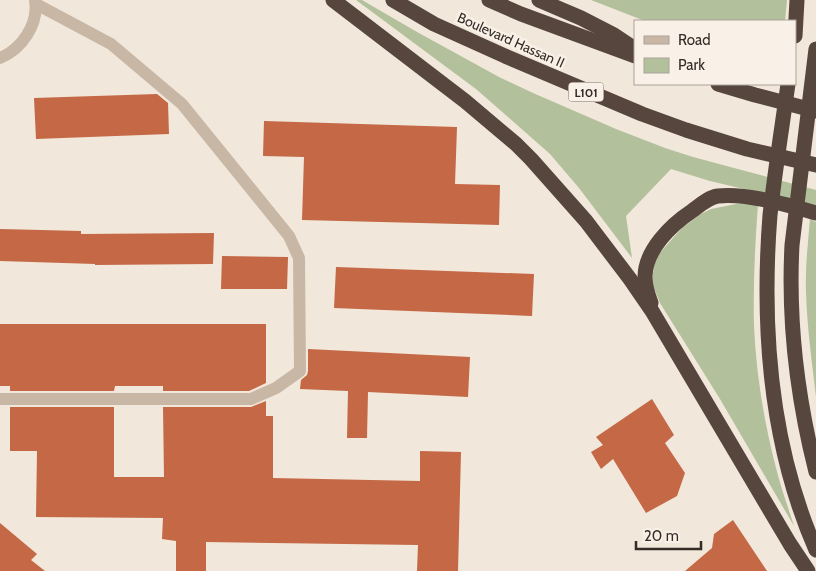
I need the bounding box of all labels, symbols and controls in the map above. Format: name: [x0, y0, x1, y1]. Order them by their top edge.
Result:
street label: Boulevard Hassan II: [455, 8, 567, 72]
legend: [634, 20, 796, 85]
text: Road: [678, 31, 711, 49]
text: Park: [678, 56, 705, 74]
road number: L101: [568, 82, 604, 101]
scale bar: [636, 518, 701, 550]
text: 20 m: [644, 527, 679, 545]

